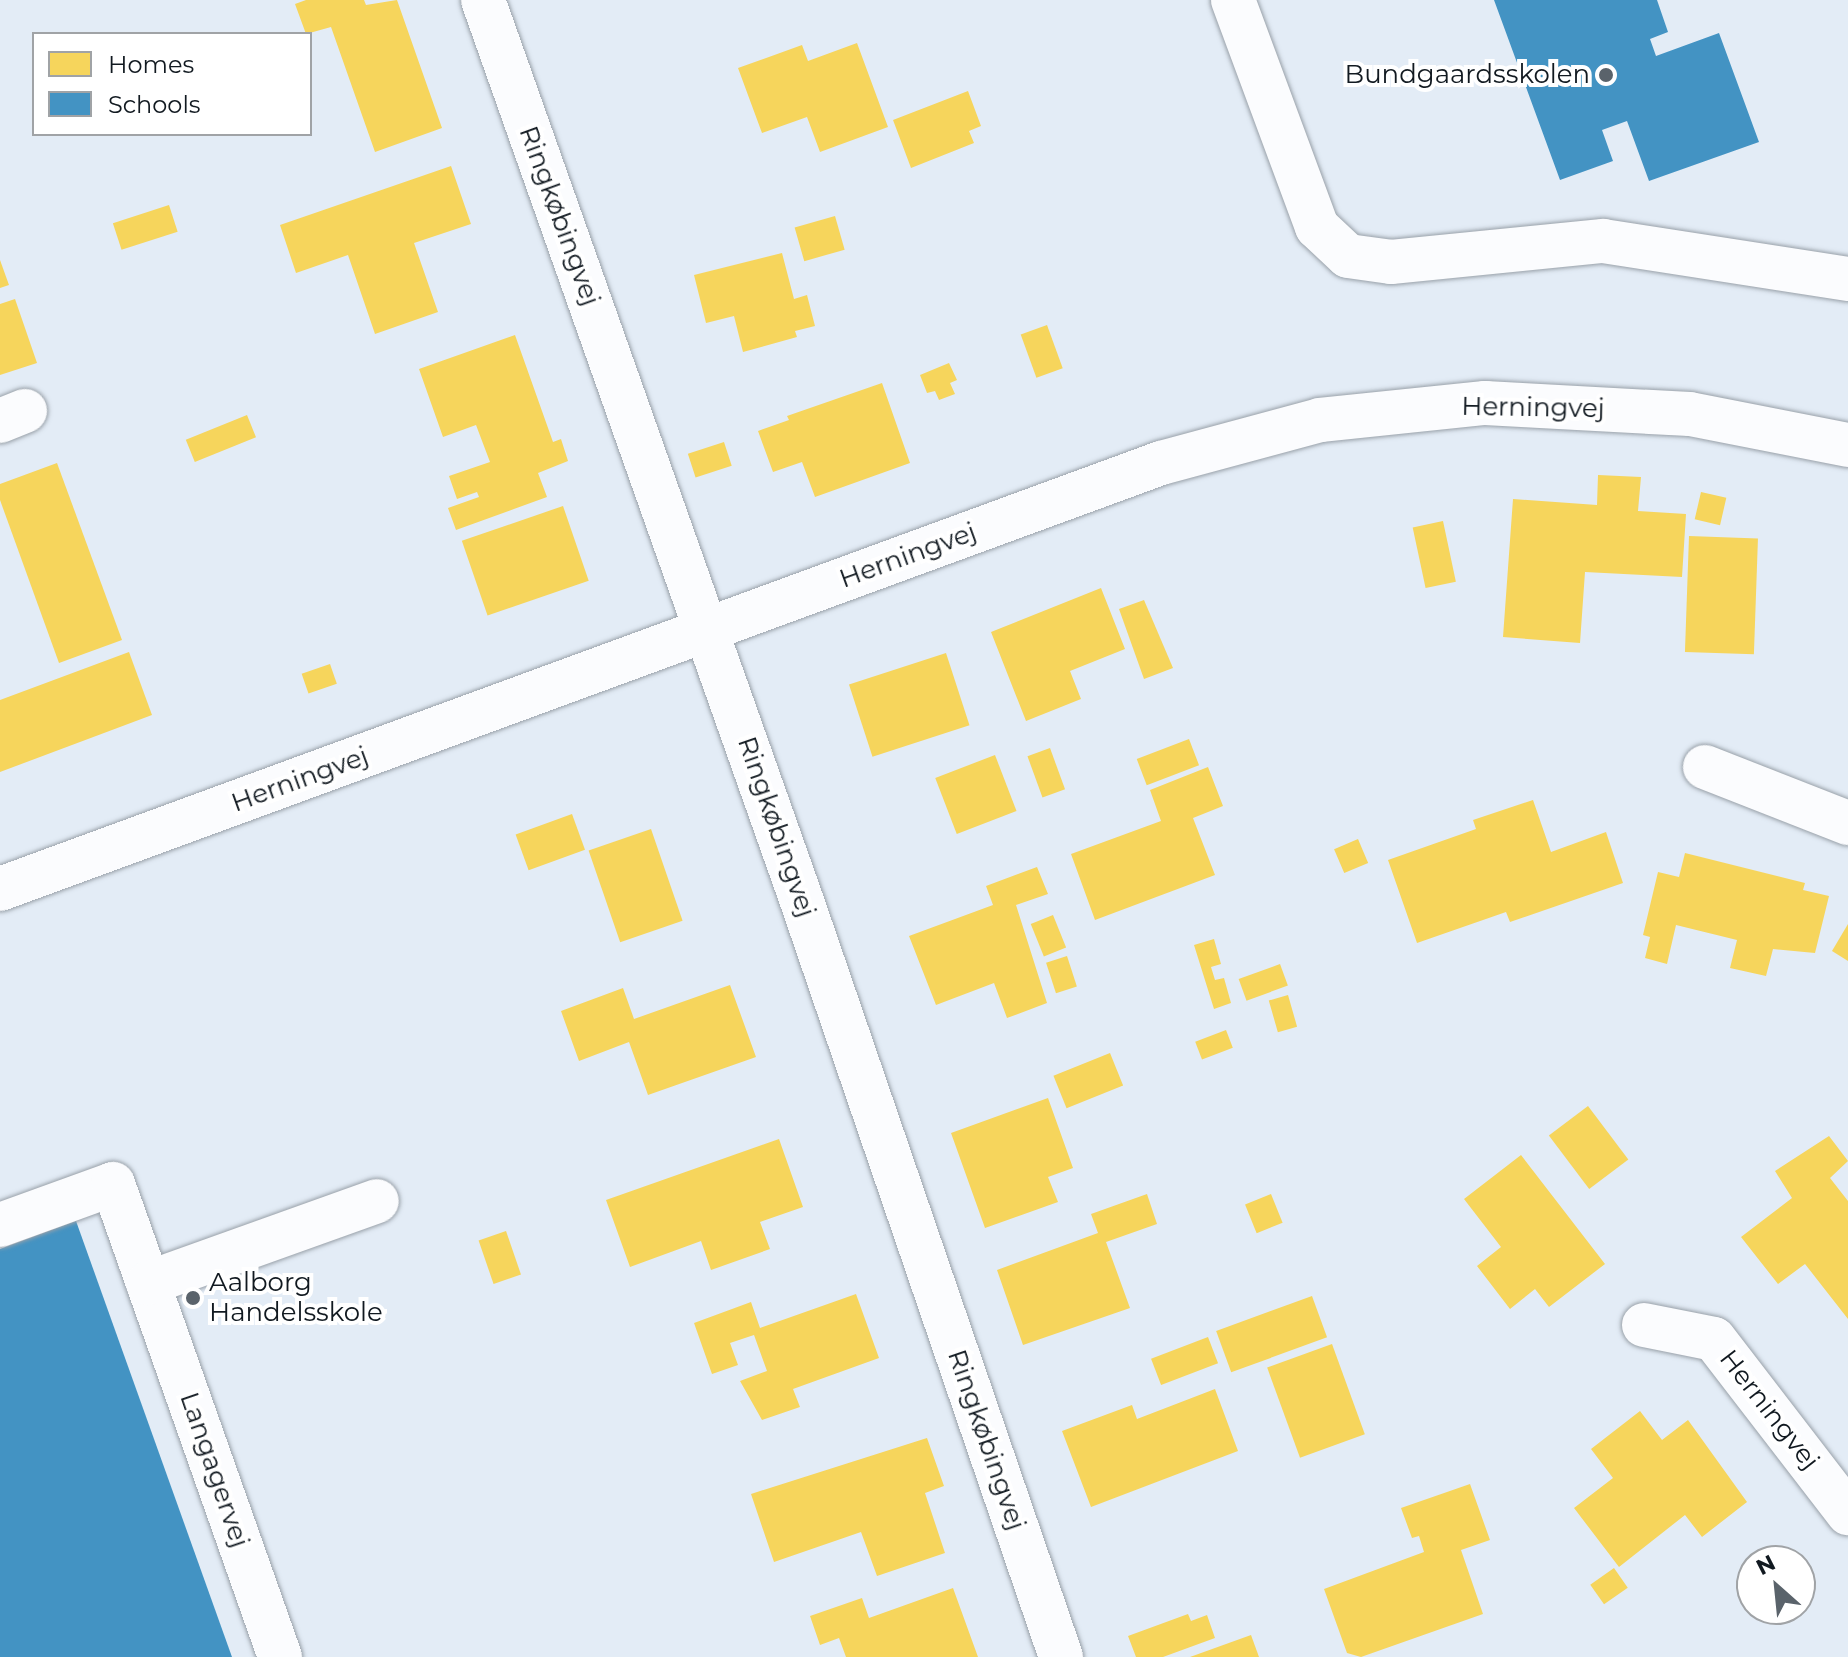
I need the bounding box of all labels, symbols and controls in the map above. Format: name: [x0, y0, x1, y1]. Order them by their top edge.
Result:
legend: [32, 32, 312, 136]
text: Homes: [108, 50, 194, 79]
place label: Bundgaardsskolen: [1345, 59, 1590, 91]
marker: Bundgaardsskolen: [1597, 66, 1615, 84]
text: Schools: [108, 90, 201, 119]
street label: Ringkøbingvej: [512, 122, 606, 310]
street label: Herningvej: [1461, 391, 1605, 425]
street label: Herningvej: [835, 517, 981, 595]
street label: Ringkøbingvej: [731, 733, 821, 921]
street label: Herningvej: [227, 741, 373, 819]
place label: Aalborg Handelsskole: [209, 1267, 383, 1328]
marker: Aalborg Handelsskole: [184, 1289, 202, 1307]
street label: Herningvej: [1713, 1344, 1825, 1476]
street label: Ringkøbingvej: [941, 1346, 1031, 1534]
street label: Langagervej: [173, 1388, 255, 1552]
north arrow: [1736, 1545, 1816, 1625]
text: N: [1752, 1549, 1780, 1581]

